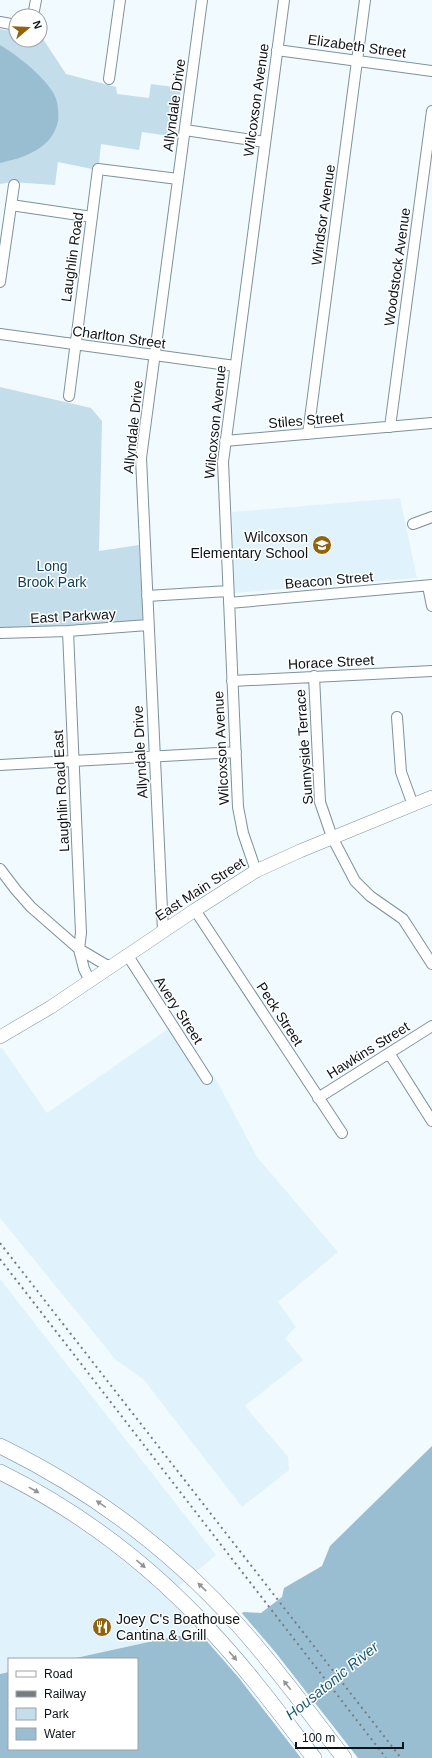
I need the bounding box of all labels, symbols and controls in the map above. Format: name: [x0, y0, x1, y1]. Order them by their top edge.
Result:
north arrow: [8, 8, 48, 48]
text: N: [30, 19, 44, 31]
street label: Elizabeth Street: [307, 31, 407, 61]
street label: Wilcoxson Avenue: [240, 42, 272, 158]
street label: Allyndale Drive: [160, 57, 188, 152]
street label: Windsor Avenue: [308, 163, 338, 266]
street label: Woodstock Avenue: [381, 207, 413, 327]
street label: Laughlin Road: [58, 211, 86, 303]
street label: Charlton Street: [71, 323, 167, 351]
street label: Wilcoxson Avenue: [201, 364, 229, 480]
street label: Allyndale Drive: [120, 380, 146, 474]
street label: Stiles Street: [268, 409, 344, 431]
place label: Wilcoxson Elementary School: [190, 529, 308, 561]
school or university icon: Wilcoxson Elementary School: [311, 534, 333, 556]
park label: Long Brook Park: [17, 558, 88, 590]
street label: Beacon Street: [284, 568, 374, 592]
street label: East Parkway: [30, 606, 116, 626]
street label: Horace Street: [287, 652, 375, 672]
street label: Sunnyside Terrace: [292, 689, 316, 805]
street label: Wilcoxson Avenue: [210, 690, 232, 805]
street label: Allyndale Drive: [130, 705, 150, 799]
street label: Laughlin Road East: [50, 729, 72, 852]
street label: East Main Street: [152, 854, 248, 924]
street label: Avery Street: [151, 973, 207, 1047]
street label: Peck Street: [254, 979, 306, 1049]
street label: Hawkins Street: [324, 1018, 412, 1082]
one-way arrow: [29, 1487, 40, 1494]
one-way arrow: [96, 1500, 107, 1508]
one-way arrow: [136, 1560, 147, 1569]
one-way arrow: [197, 1582, 207, 1592]
place label: Joey C's Boathouse Cantina & Grill: [116, 1611, 240, 1643]
restaurant icon: Joey C's Boathouse Cantina & Grill: [91, 1616, 113, 1638]
water label: Housatonic River: [282, 1637, 382, 1723]
one-way arrow: [229, 1650, 238, 1661]
legend: [8, 1658, 138, 1750]
text: Road: [44, 1667, 73, 1681]
one-way arrow: [283, 1679, 291, 1690]
text: Railway: [44, 1687, 86, 1701]
text: Park: [44, 1707, 70, 1721]
scale bar: [296, 1724, 403, 1750]
text: Water: [44, 1727, 76, 1741]
text: 100 m: [302, 1731, 335, 1745]

